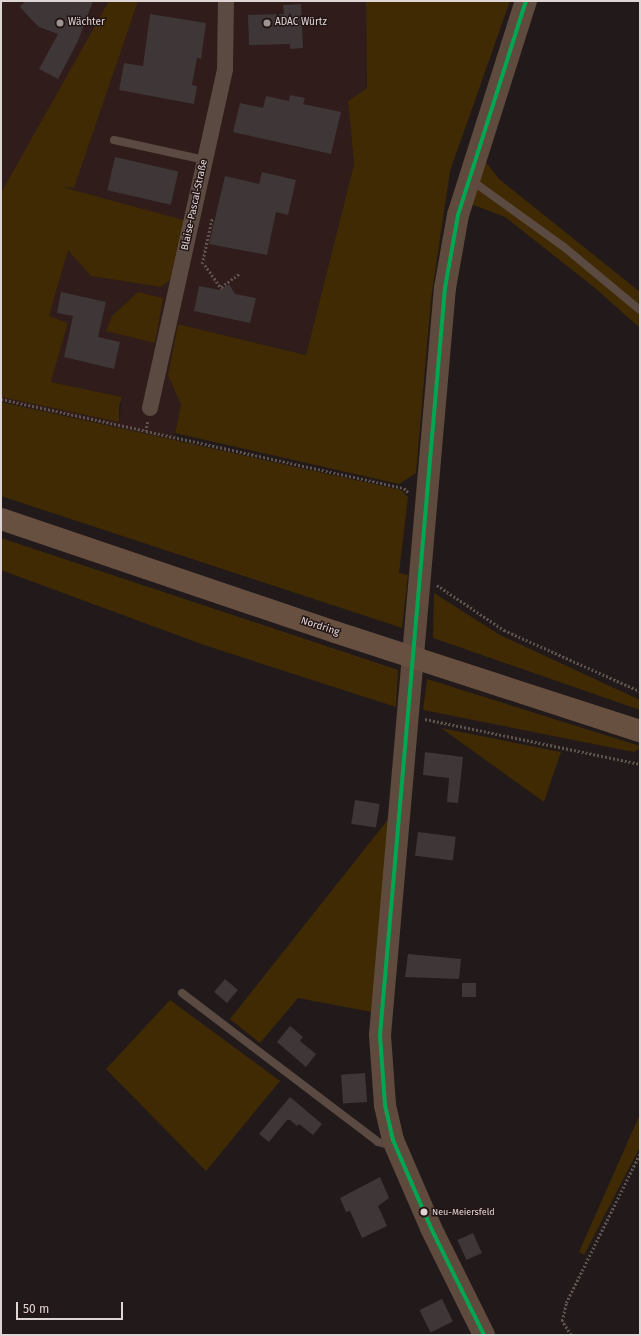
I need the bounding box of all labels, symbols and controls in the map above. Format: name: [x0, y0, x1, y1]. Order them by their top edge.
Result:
place label: Wächter: [68, 17, 105, 29]
place label: ADAC Würtz: [275, 17, 327, 29]
marker: Wächter: [55, 18, 65, 28]
marker: ADAC Würtz: [262, 18, 272, 28]
street label: Blaise-Pascal-Straße: [180, 159, 210, 251]
street label: Nordring: [299, 615, 341, 639]
marker: Neu-Meiersfeld: [419, 1207, 429, 1217]
place label: Neu-Meiersfeld: [432, 1207, 495, 1217]
scale bar: [18, 1294, 125, 1320]
text: 50 m: [23, 1302, 49, 1316]

